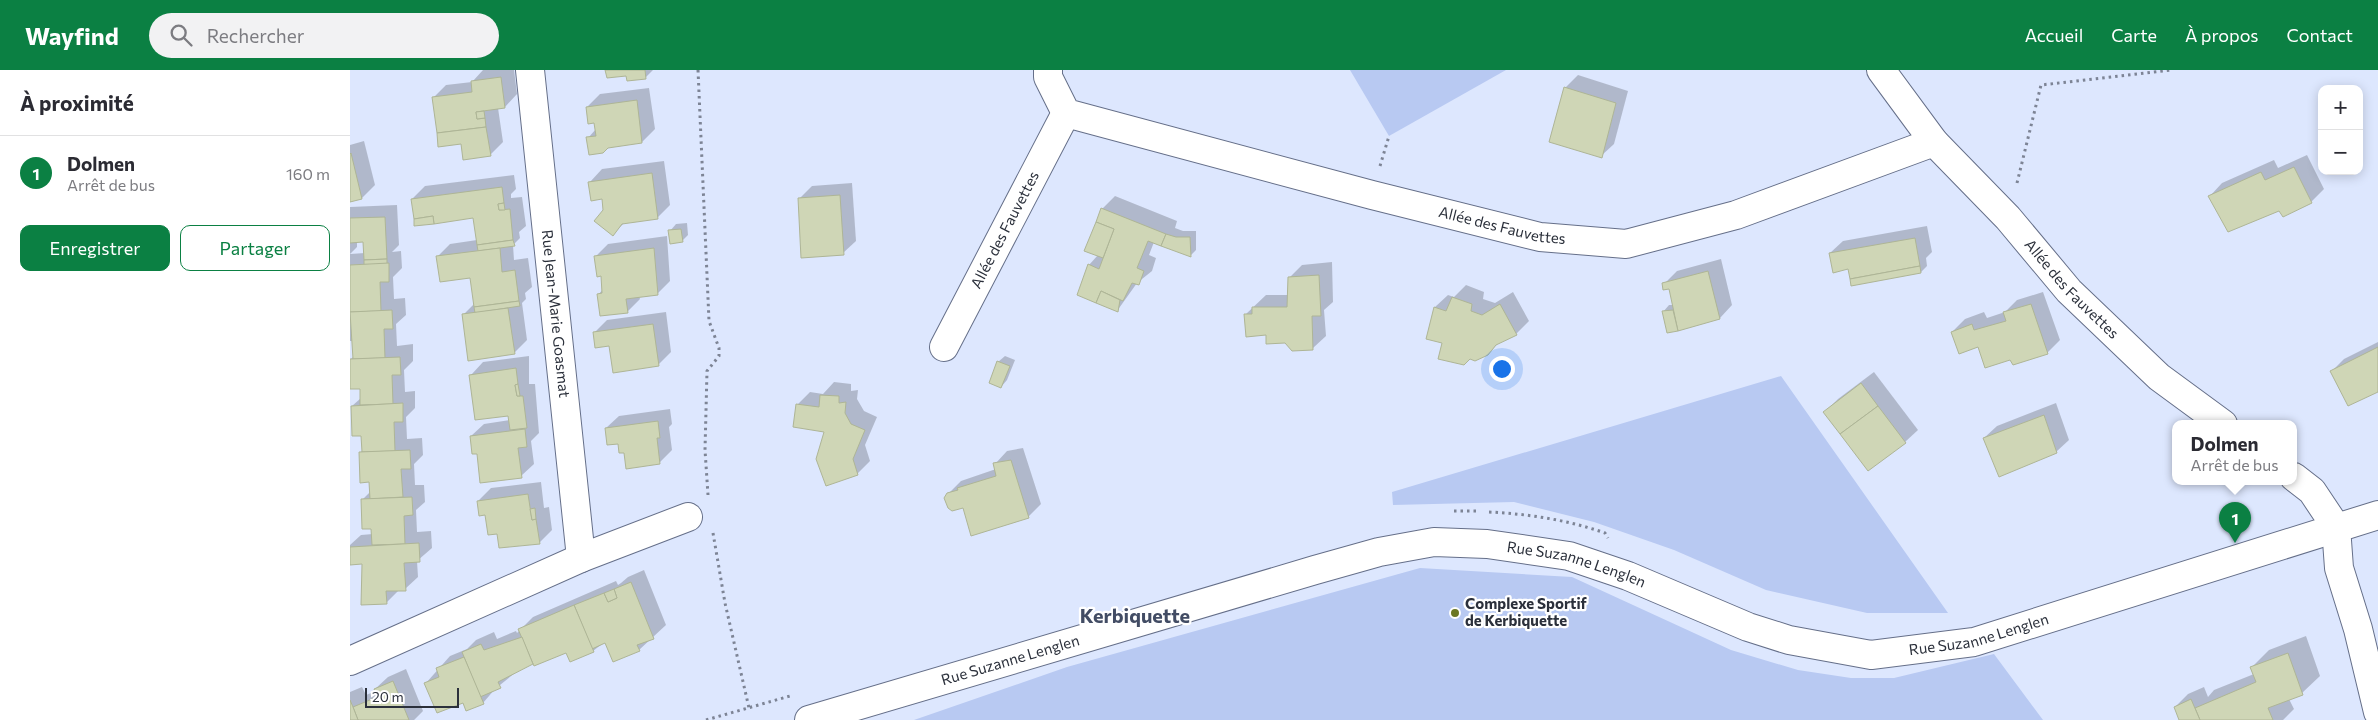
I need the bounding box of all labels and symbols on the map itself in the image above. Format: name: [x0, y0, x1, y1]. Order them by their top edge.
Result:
street label: Allée des Fauvettes: [966, 168, 1042, 291]
street label: Allée des Fauvettes: [1437, 202, 1567, 247]
street label: Rue Jean-Marie Goasmat: [539, 229, 574, 398]
street label: Allée des Fauvettes: [2022, 235, 2123, 342]
your location: [1489, 356, 1515, 382]
pin: 1: [2219, 502, 2251, 543]
street label: Rue Suzanne Lenglen: [1506, 537, 1649, 591]
place label: Complexe Sportif de Kerbiquette: [1465, 594, 1588, 629]
district label: Kerbiquette: [1080, 603, 1190, 627]
marker: Complexe Sportif de Kerbiquette: [1449, 607, 1461, 619]
street label: Rue Suzanne Lenglen: [1908, 609, 2051, 658]
street label: Rue Suzanne Lenglen: [939, 630, 1081, 688]
scale bar: [365, 685, 459, 708]

